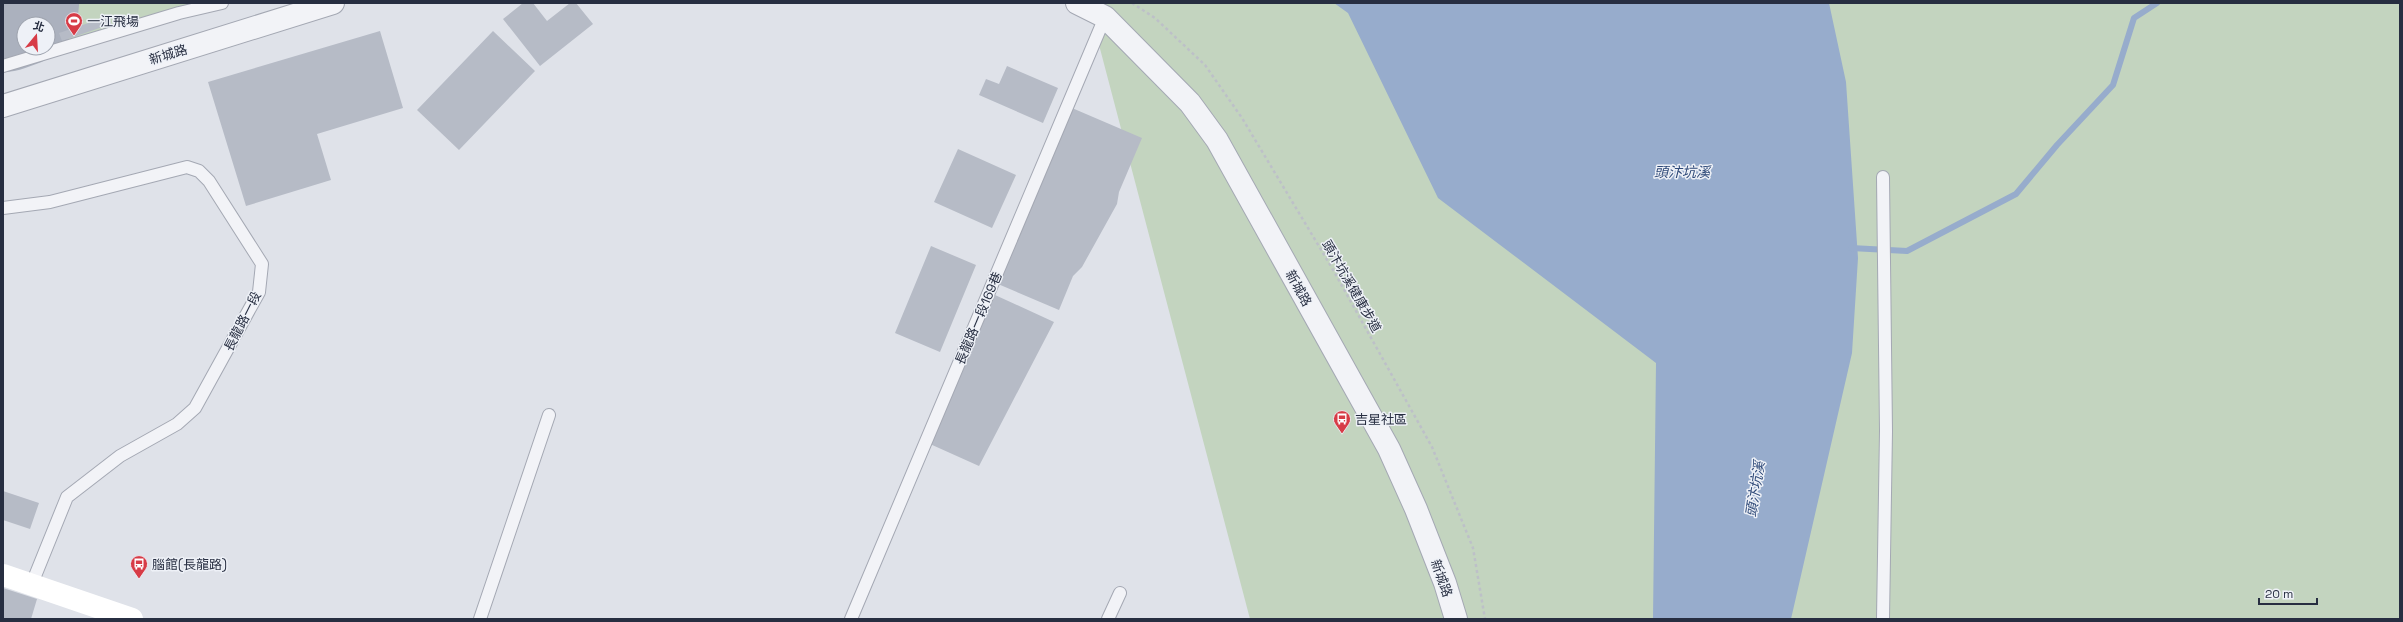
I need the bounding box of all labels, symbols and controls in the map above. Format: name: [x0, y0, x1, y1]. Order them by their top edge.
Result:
sports icon: 一江飛場: [64, 11, 84, 36]
place label: 一江飛場: [87, 13, 139, 30]
north arrow: [16, 16, 56, 56]
text: 北: [32, 18, 46, 35]
street label: 新城路: [147, 41, 189, 68]
water label: 頭汴坑溪: [1654, 163, 1712, 181]
street label: 頭汴坑溪健康步道: [1318, 237, 1385, 336]
street label: 新城路: [1282, 267, 1315, 309]
street label: 長龍路一段169巷: [951, 269, 1006, 367]
street label: 長龍路一段: [220, 288, 265, 354]
bus stop icon: 吉星社區: [1332, 409, 1352, 434]
place label: 吉星社區: [1355, 411, 1407, 428]
water label: 頭汴坑溪: [1742, 458, 1769, 518]
bus stop icon: 腦館(長龍路): [129, 554, 149, 579]
place label: 腦館(長龍路): [152, 556, 227, 573]
street label: 新城路: [1427, 557, 1456, 599]
scale bar: [2259, 580, 2317, 606]
text: 20 m: [2265, 586, 2293, 602]

